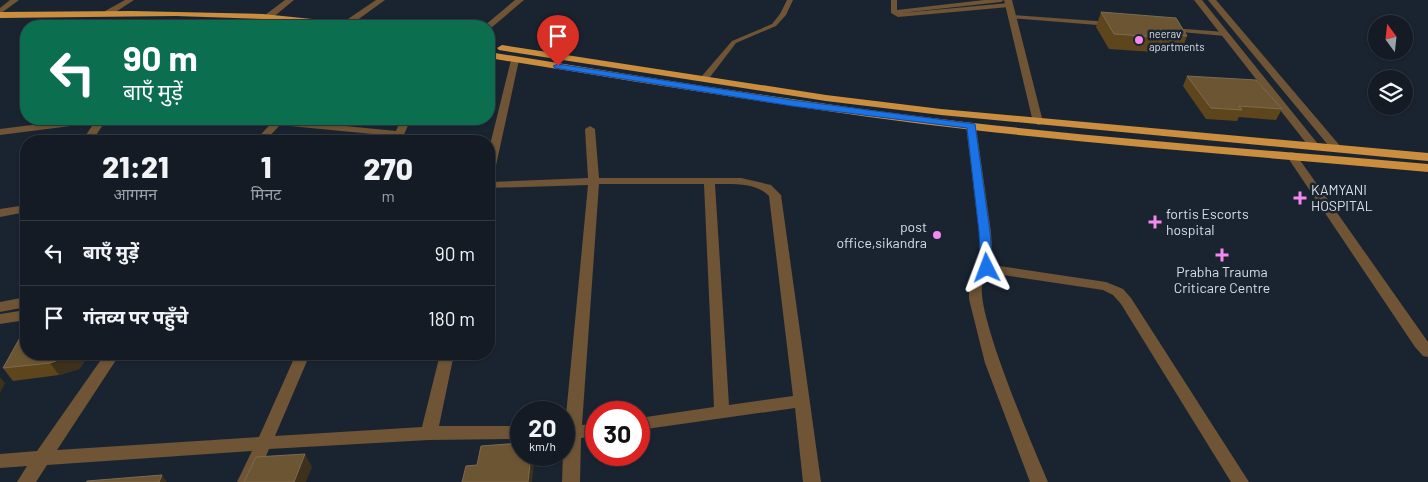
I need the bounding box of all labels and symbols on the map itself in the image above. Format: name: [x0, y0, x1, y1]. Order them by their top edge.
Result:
pin: [537, 15, 579, 66]
north arrow: [1368, 15, 1412, 60]
place label: neerav apartments: [1149, 27, 1205, 53]
marker: neerav apartments: [1133, 34, 1145, 46]
place label: KAMYANI HOSPITAL: [1311, 181, 1373, 214]
marker: KAMYANI HOSPITAL: [1293, 191, 1307, 205]
place label: fortis Escorts hospital: [1166, 205, 1249, 238]
marker: fortis Escorts hospital: [1148, 215, 1162, 229]
place label: post office,sikandra: [837, 218, 927, 251]
marker: post office,sikandra: [931, 229, 943, 241]
position arrow: [960, 241, 1012, 293]
marker: Prabha Trauma Criticare Centre: [1215, 248, 1229, 262]
place label: Prabha Trauma Criticare Centre: [1174, 263, 1270, 296]
speed limit sign: 30: [585, 401, 650, 466]

